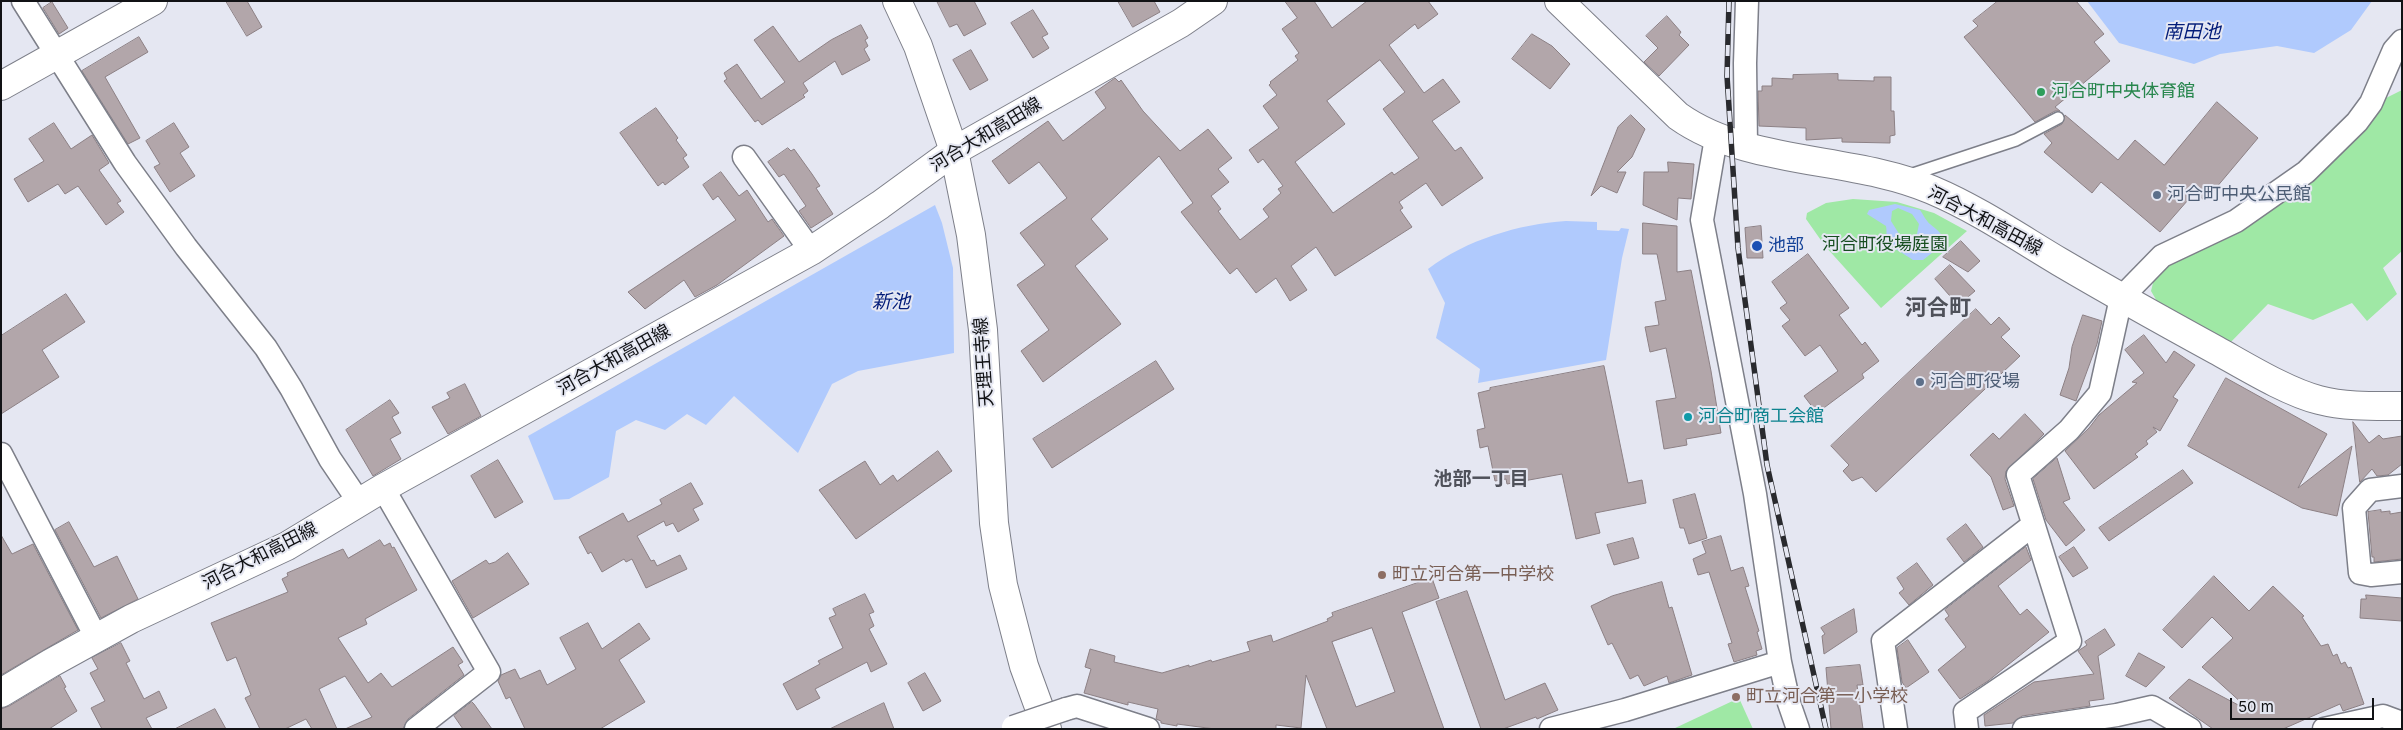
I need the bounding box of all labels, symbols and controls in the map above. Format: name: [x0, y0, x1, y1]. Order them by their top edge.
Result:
water label: 南田池: [2164, 21, 2220, 43]
place label: 河合町中央体育館: [2051, 81, 2195, 103]
marker: 河合町中央体育館: [2035, 86, 2047, 98]
street label: 河合大和高田線: [926, 93, 1046, 177]
street label: 河合大和高田線: [1924, 182, 2046, 260]
place label: 河合町中央公民館: [2167, 184, 2311, 206]
marker: 河合町中央公民館: [2151, 189, 2163, 201]
park label: 河合町役場庭園: [1822, 234, 1948, 256]
place label: 池部: [1768, 235, 1804, 257]
marker: 池部: [1750, 239, 1764, 253]
water label: 新池: [872, 291, 910, 313]
district label: 河合町: [1905, 295, 1971, 321]
street label: 天理王寺線: [970, 316, 998, 408]
street label: 河合大和高田線: [554, 320, 674, 400]
place label: 河合町役場: [1930, 371, 2020, 393]
marker: 河合町役場: [1914, 376, 1926, 388]
place label: 河合町商工会館: [1698, 406, 1824, 428]
marker: 河合町商工会館: [1682, 411, 1694, 423]
district label: 池部一丁目: [1434, 468, 1528, 490]
street label: 河合大和高田線: [199, 518, 321, 594]
place label: 町立河合第一中学校: [1392, 564, 1554, 586]
marker: 町立河合第一中学校: [1376, 569, 1388, 581]
place label: 町立河合第一小学校: [1746, 686, 1908, 708]
scale bar: [2233, 688, 2377, 720]
marker: 町立河合第一小学校: [1730, 691, 1742, 703]
text: 50 m: [2238, 697, 2274, 716]

